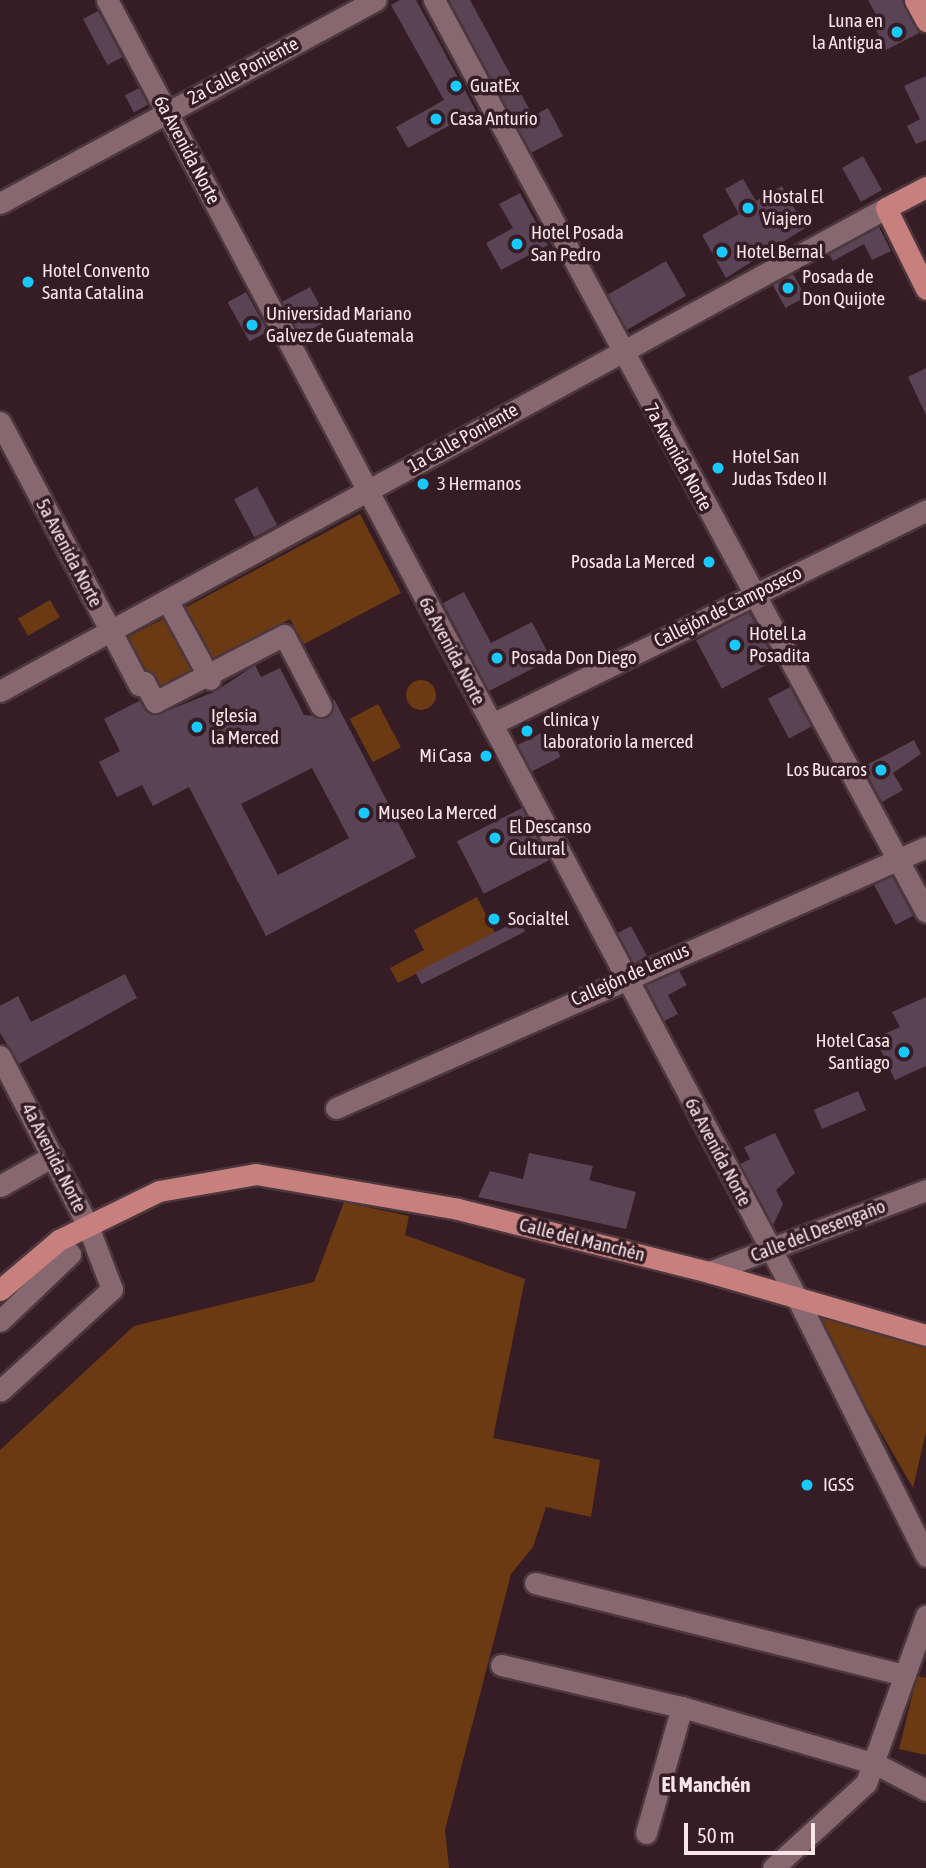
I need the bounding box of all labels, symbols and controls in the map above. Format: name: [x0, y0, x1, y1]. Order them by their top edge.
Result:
place label: Luna en la Antigua: [812, 10, 883, 54]
marker: Luna en la Antigua: [889, 24, 905, 40]
street label: 2a Calle Poniente: [184, 32, 302, 110]
place label: GuatEx: [470, 75, 519, 97]
marker: GuatEx: [448, 78, 464, 94]
street label: 6a Avenida Norte: [149, 92, 225, 208]
place label: Casa Anturio: [450, 108, 538, 130]
marker: Casa Anturio: [428, 111, 444, 127]
place label: Hostal El Viajero: [762, 186, 824, 230]
marker: Hostal El Viajero: [740, 200, 756, 216]
place label: Hotel Posada San Pedro: [531, 222, 624, 266]
marker: Hotel Posada San Pedro: [509, 236, 525, 252]
place label: Hotel Bernal: [736, 241, 824, 263]
marker: Hotel Bernal: [714, 244, 730, 260]
place label: Hotel Convento Santa Catalina: [42, 260, 150, 304]
place label: Posada de Don Quijote: [802, 266, 885, 310]
marker: Hotel Convento Santa Catalina: [20, 274, 36, 290]
marker: Posada de Don Quijote: [780, 280, 796, 296]
place label: Universidad Mariano Galvez de Guatemala: [266, 303, 414, 347]
marker: Universidad Mariano Galvez de Guatemala: [244, 317, 260, 333]
street label: 1a Calle Poniente: [404, 398, 522, 478]
street label: 7a Avenida Norte: [639, 399, 717, 515]
place label: Hotel San Judas Tsdeo II: [732, 446, 827, 490]
marker: Hotel San Judas Tsdeo II: [710, 460, 726, 476]
place label: 3 Hermanos: [437, 473, 521, 495]
marker: 3 Hermanos: [415, 476, 431, 492]
street label: 5a Avenida Norte: [31, 495, 107, 611]
place label: Posada La Merced: [571, 551, 695, 573]
marker: Posada La Merced: [701, 554, 717, 570]
street label: Callejón de Camposeco: [650, 561, 806, 653]
street label: 6a Avenida Norte: [414, 593, 490, 709]
place label: Hotel La Posadita: [749, 623, 810, 667]
marker: Hotel La Posadita: [727, 637, 743, 653]
place label: Posada Don Diego: [511, 647, 637, 669]
marker: Posada Don Diego: [489, 650, 505, 666]
place label: Iglesia la Merced: [211, 705, 279, 749]
place label: clinica y laboratorio la merced: [543, 709, 694, 753]
marker: Iglesia la Merced: [189, 719, 205, 735]
marker: clinica y laboratorio la merced: [517, 721, 537, 741]
place label: Mi Casa: [419, 745, 472, 767]
marker: Mi Casa: [478, 748, 494, 764]
place label: Los Bucaros: [786, 759, 867, 781]
marker: Los Bucaros: [873, 762, 889, 778]
place label: Museo La Merced: [378, 802, 497, 824]
marker: Museo La Merced: [356, 805, 372, 821]
place label: El Descanso Cultural: [509, 816, 591, 860]
marker: El Descanso Cultural: [487, 830, 503, 846]
place label: Socialtel: [508, 908, 569, 930]
marker: Socialtel: [486, 911, 502, 927]
street label: Callejón de Lemus: [567, 939, 693, 1011]
place label: Hotel Casa Santiago: [816, 1030, 890, 1074]
marker: Hotel Casa Santiago: [896, 1044, 912, 1060]
street label: 6a Avenida Norte: [680, 1094, 756, 1210]
street label: 4a Avenida Norte: [17, 1100, 91, 1216]
street label: Calle del Desengaño: [747, 1195, 889, 1267]
street label: Calle del Manchén: [517, 1213, 647, 1267]
place label: IGSS: [823, 1474, 854, 1496]
marker: IGSS: [797, 1475, 817, 1495]
district label: El Manchén: [661, 1771, 751, 1797]
scale bar: [688, 1808, 819, 1852]
text: 50 m: [697, 1823, 735, 1847]

